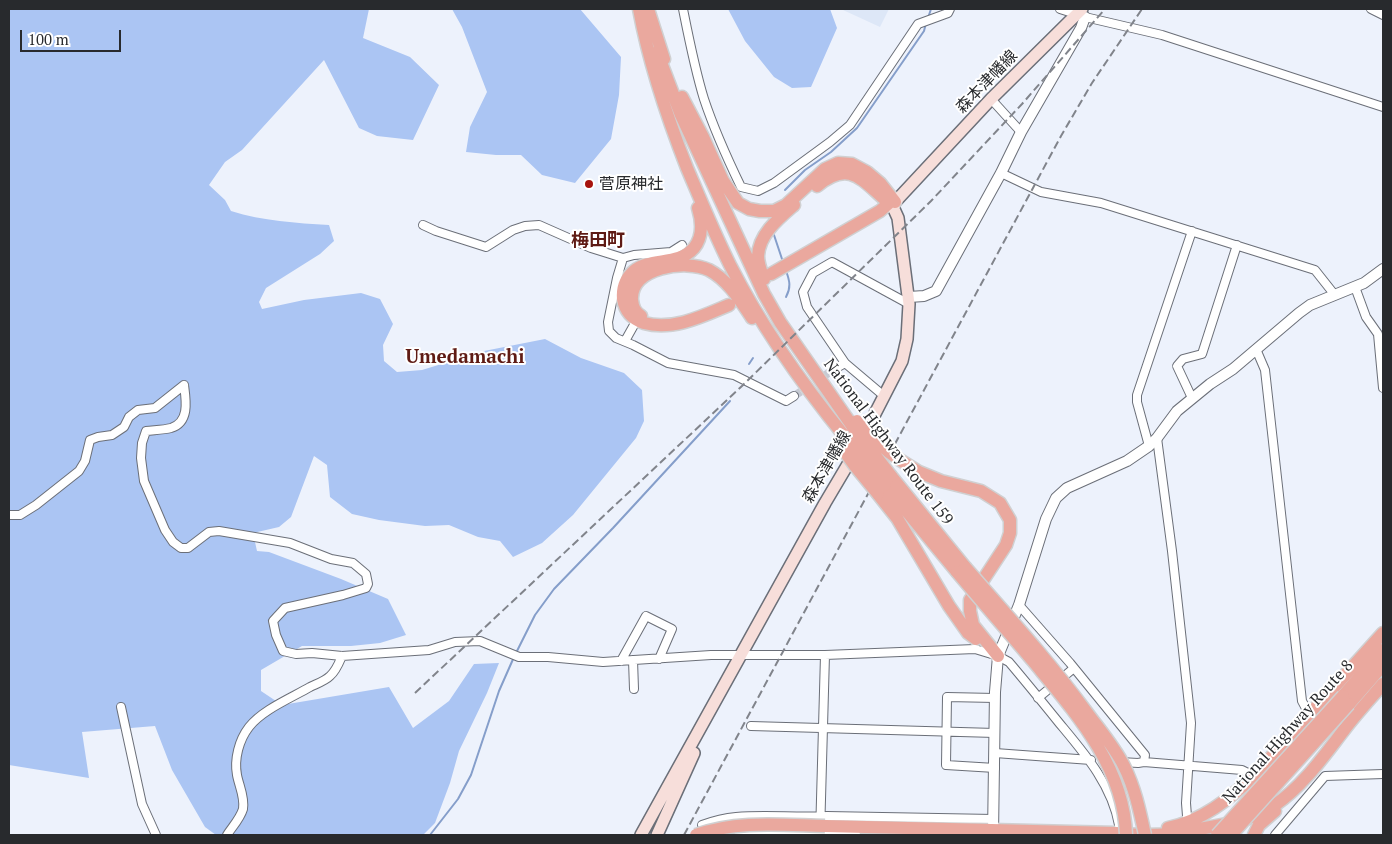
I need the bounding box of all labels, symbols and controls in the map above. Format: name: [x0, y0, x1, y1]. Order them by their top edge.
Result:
scale bar: [22, 20, 124, 52]
text: 100 m: [28, 29, 69, 49]
street label: 森本津幡線: [952, 47, 1022, 117]
place label: 菅原神社: [599, 174, 663, 194]
marker: 菅原神社: [583, 178, 595, 190]
district label: 梅田町: [571, 230, 625, 252]
district label: Umedamachi: [405, 347, 525, 369]
street label: National Highway Route 159: [819, 355, 957, 529]
street label: 森本津幡線: [799, 428, 855, 506]
street label: National Highway Route 8: [1219, 656, 1357, 808]

